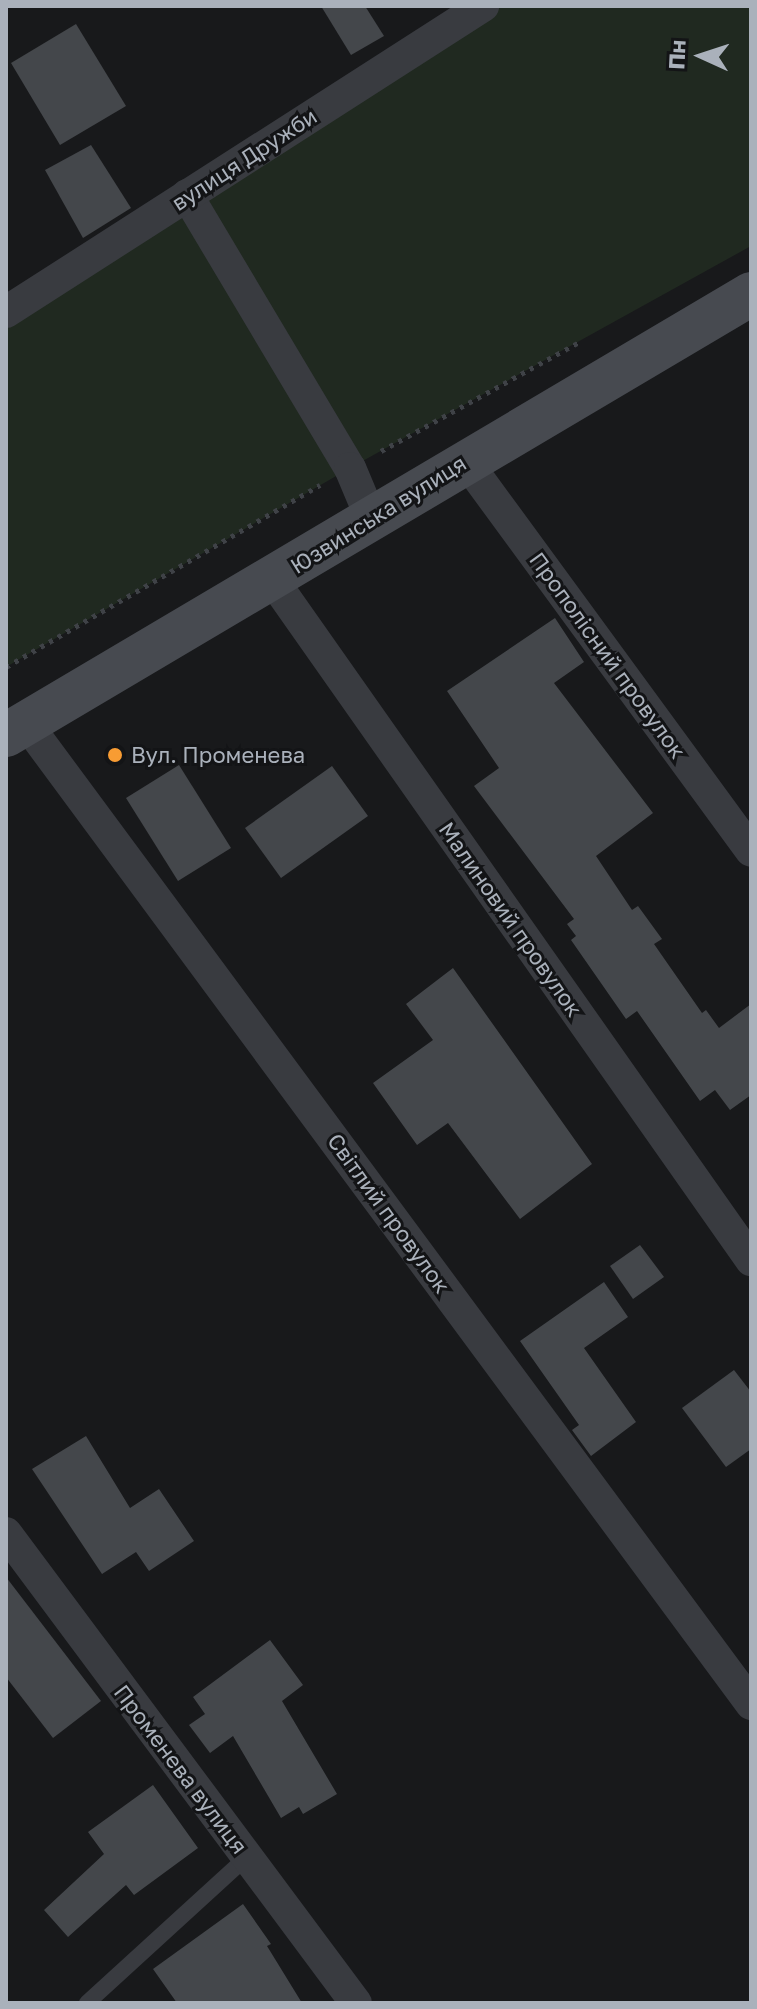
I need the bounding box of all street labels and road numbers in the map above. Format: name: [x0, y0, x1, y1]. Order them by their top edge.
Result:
street label: вулиця Дружби: [167, 102, 321, 216]
street label: Юзвинська вулиця: [285, 449, 471, 579]
street label: Прополісний провулок: [524, 547, 692, 763]
street label: Малиновий провулок: [434, 817, 588, 1021]
street label: Світлий провулок: [322, 1128, 456, 1298]
street label: Променева вулиця: [109, 1679, 253, 1859]

